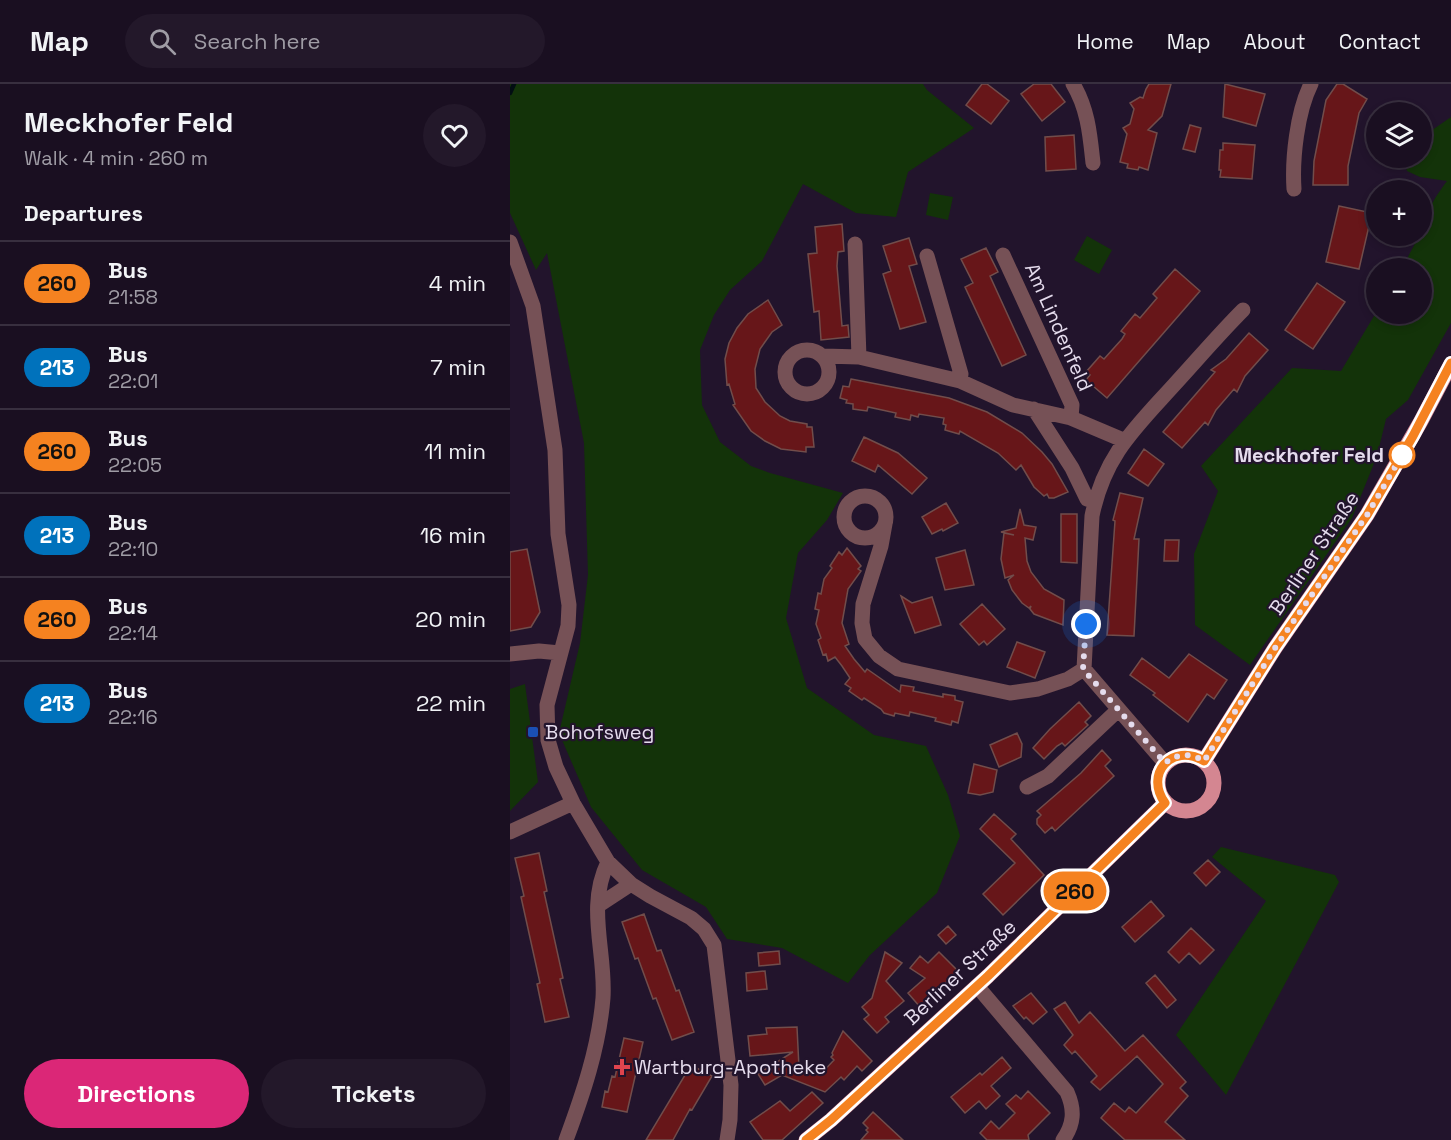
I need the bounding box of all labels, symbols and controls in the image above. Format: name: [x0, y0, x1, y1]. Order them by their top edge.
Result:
search box: [125, 14, 545, 68]
text: Map: [30, 23, 89, 59]
icon: search: [146, 25, 179, 58]
text: Search here: [194, 27, 321, 55]
text: Home: [1076, 28, 1134, 55]
text: Map: [1167, 28, 1211, 55]
text: About: [1244, 28, 1306, 55]
text: Contact: [1339, 28, 1421, 55]
map controls: [1366, 102, 1432, 324]
button: layers: [1366, 102, 1432, 168]
text: Meckhofer Feld: [24, 104, 233, 140]
button: heart: [423, 104, 486, 167]
text: Walk · 4 min · 260 m: [24, 145, 208, 171]
button: +: [1366, 180, 1432, 246]
text: Departures: [24, 199, 143, 227]
text: Bus: [108, 256, 148, 284]
button: −: [1366, 258, 1432, 324]
street label: Am Lindenfeld: [1019, 259, 1099, 395]
text: 4 min: [429, 269, 486, 297]
text: 260: [37, 270, 77, 297]
text: 21:58: [108, 284, 158, 310]
text: Bus: [108, 340, 148, 368]
text: 7 min: [430, 353, 486, 381]
text: 213: [40, 354, 74, 381]
text: 22:01: [108, 368, 158, 394]
text: Bus: [108, 424, 148, 452]
text: 11 min: [424, 437, 486, 465]
text: 260: [37, 438, 77, 465]
place label: Meckhofer Feld: [1234, 442, 1384, 468]
marker: Meckhofer Feld: [1389, 442, 1415, 468]
text: 22:05: [108, 452, 162, 478]
street label: Berliner Straße: [1263, 486, 1365, 620]
text: Bus: [108, 508, 148, 536]
text: 16 min: [420, 521, 486, 549]
text: 213: [40, 522, 74, 549]
text: 22:10: [108, 536, 158, 562]
text: Bus: [108, 592, 148, 620]
text: 20 min: [415, 605, 486, 633]
text: 260: [37, 606, 77, 633]
your location: [1071, 609, 1101, 639]
text: 22:14: [108, 620, 158, 646]
text: Bus: [108, 676, 148, 704]
text: 22 min: [416, 689, 486, 717]
text: 213: [40, 690, 74, 717]
text: 22:16: [108, 704, 158, 730]
place label: Bohofsweg: [545, 719, 654, 745]
marker: Bohofsweg: [526, 725, 540, 739]
line badge: 260: [1040, 872, 1110, 910]
text: 260: [1055, 878, 1095, 905]
street label: Berliner Straße: [899, 913, 1021, 1031]
place label: Wartburg-Apotheke: [634, 1054, 826, 1080]
button: Directions: [24, 1059, 249, 1128]
button: Tickets: [261, 1059, 486, 1128]
marker: Wartburg-Apotheke: [615, 1060, 629, 1074]

